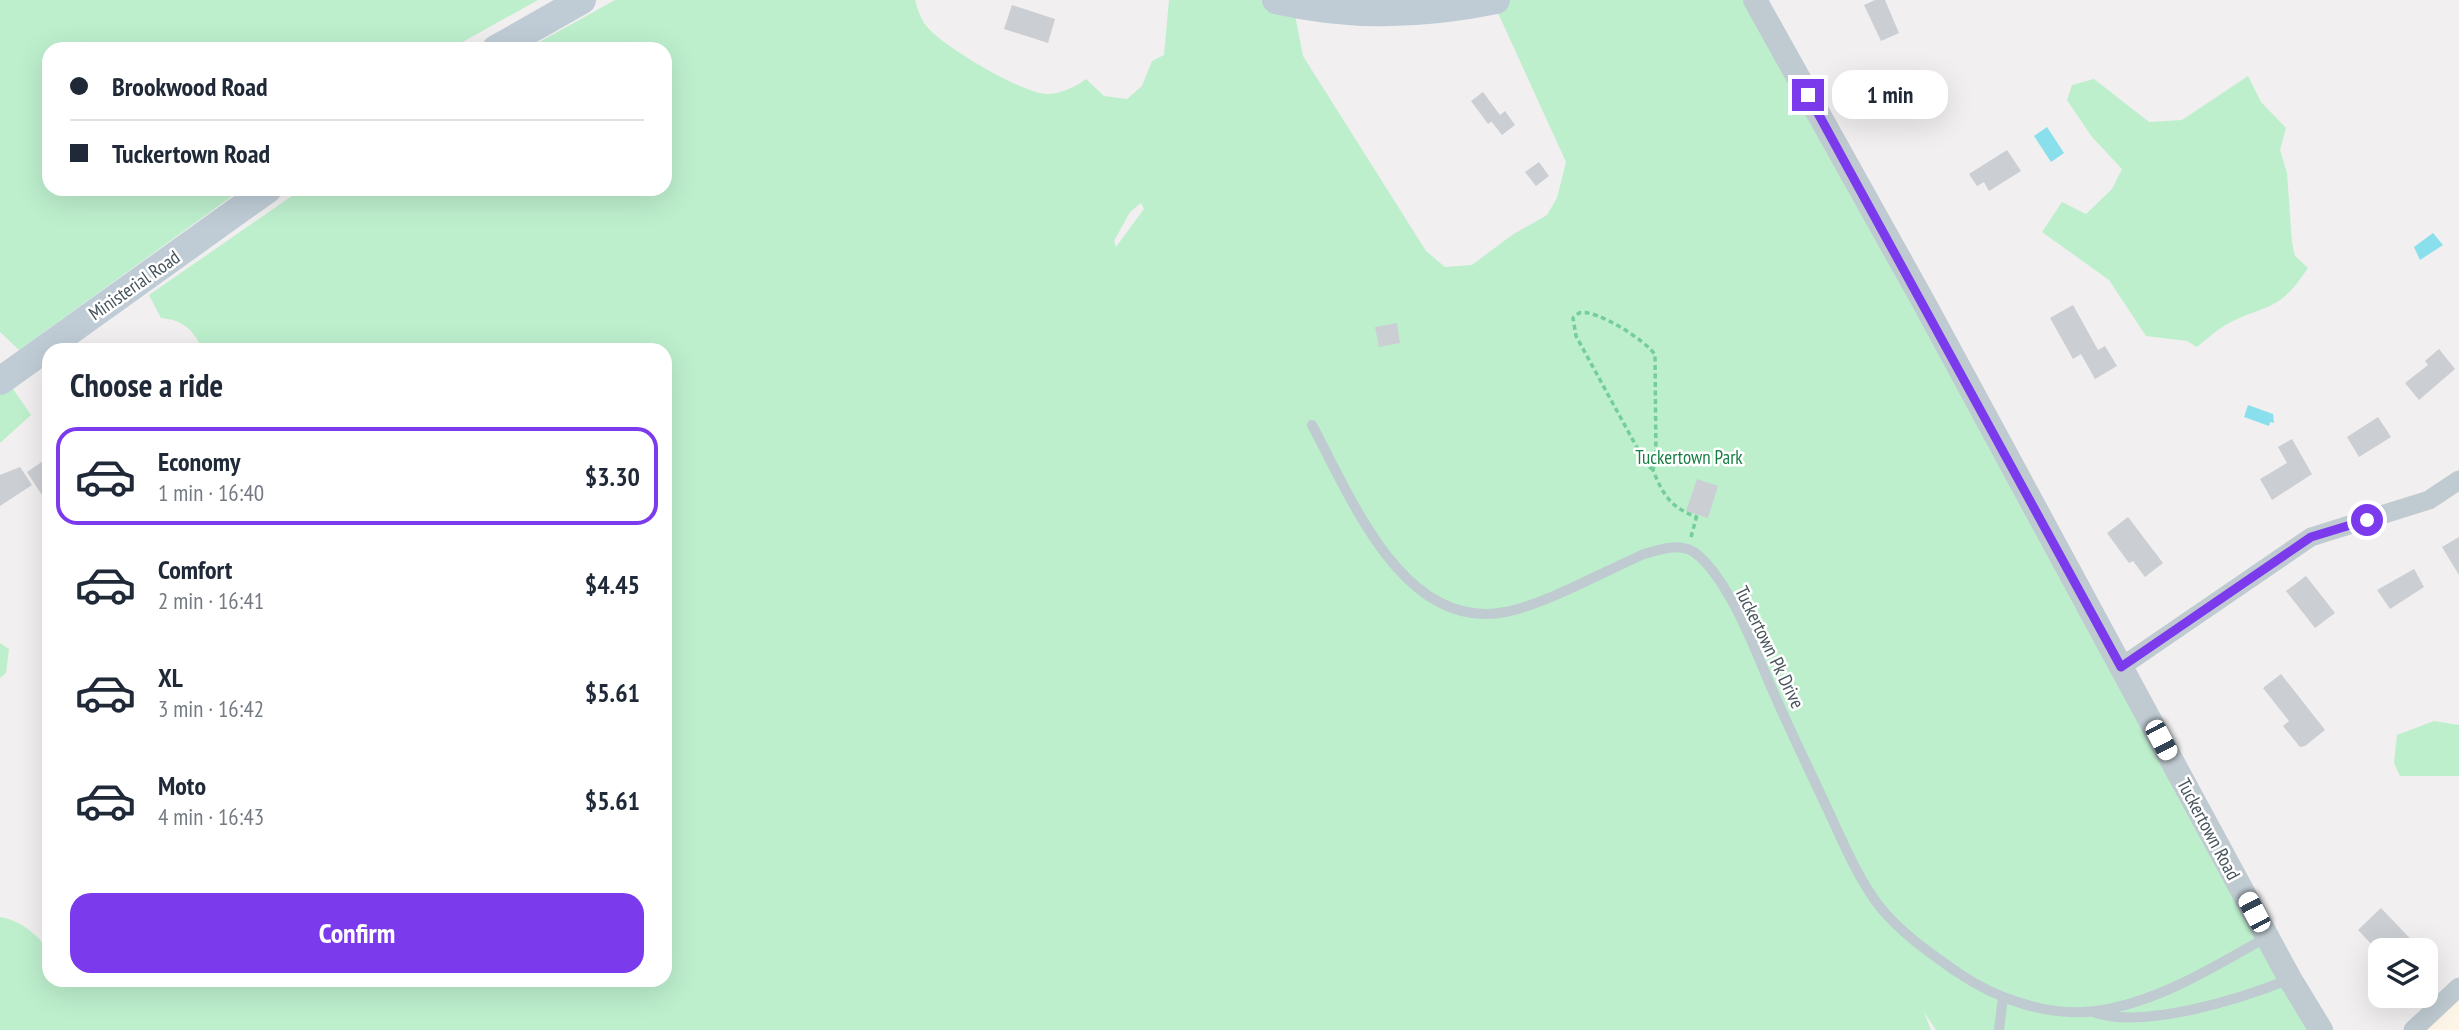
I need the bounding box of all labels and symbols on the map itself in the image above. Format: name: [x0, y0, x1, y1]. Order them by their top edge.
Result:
callout: 1 min: [1832, 70, 1948, 119]
route end: [1792, 79, 1824, 111]
street label: Ministerial Road: [84, 245, 184, 325]
park label: Tuckertown Park: [1635, 445, 1743, 469]
route start: [2351, 504, 2383, 536]
street label: Tuckertown Pk Drive: [1730, 582, 1810, 712]
car: [2142, 717, 2181, 763]
street label: Tuckertown Road: [2172, 774, 2246, 884]
car: [2235, 889, 2274, 935]

